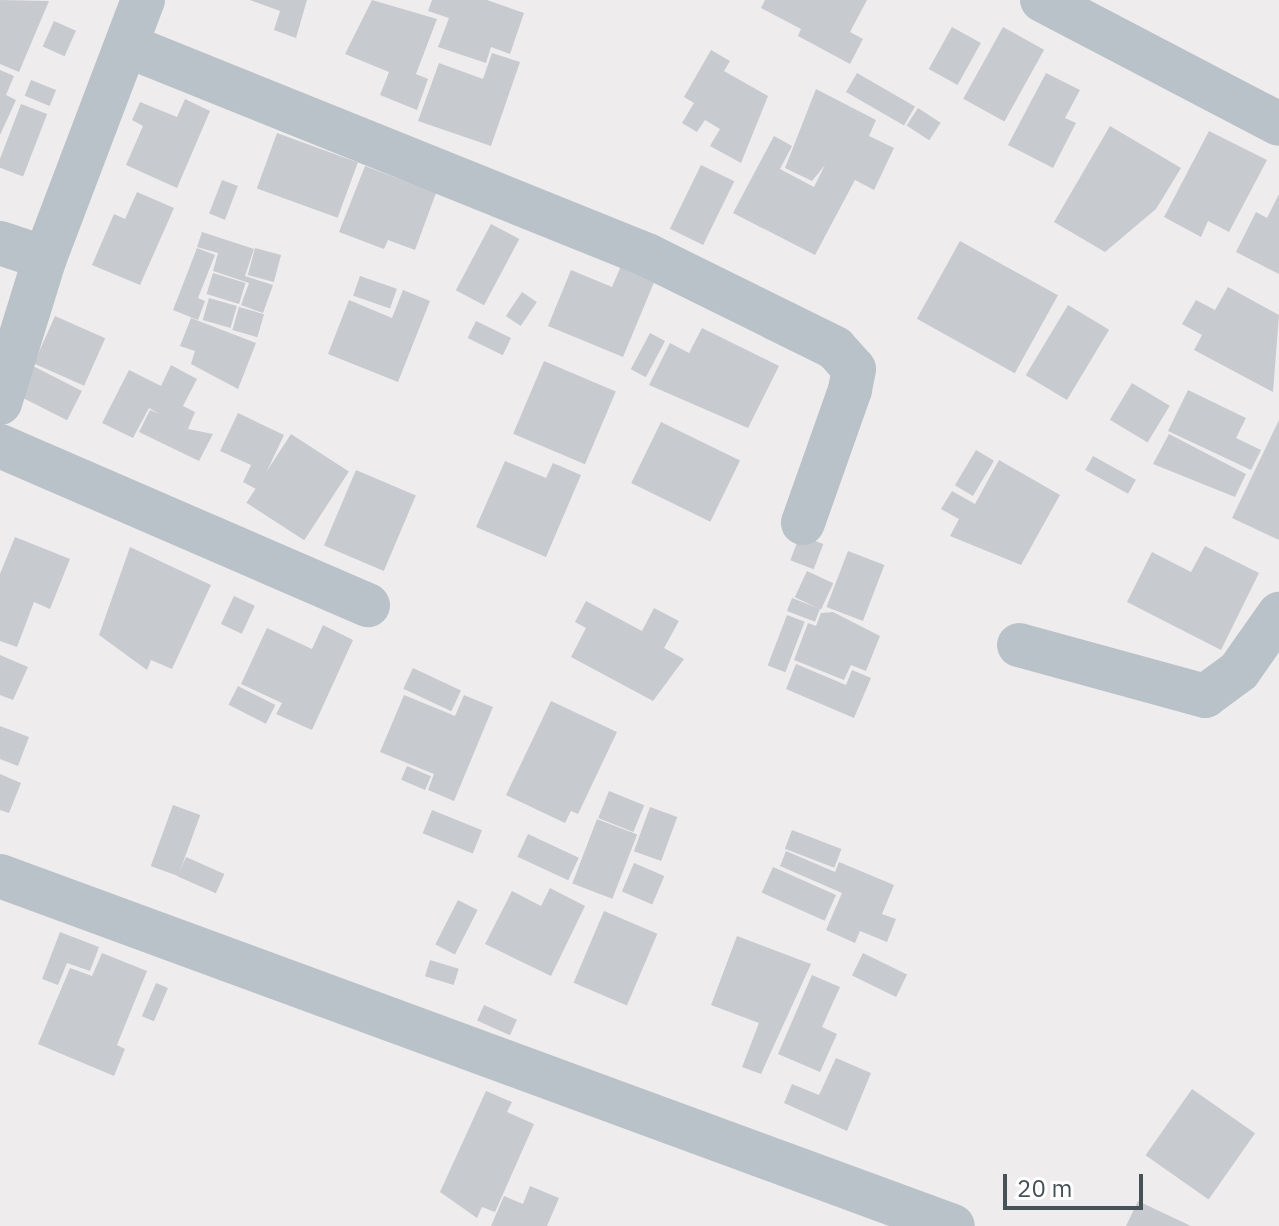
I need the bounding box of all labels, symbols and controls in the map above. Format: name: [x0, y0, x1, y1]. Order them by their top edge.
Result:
scale bar: [1007, 1158, 1147, 1208]
text: 20 m: [1017, 1172, 1072, 1204]

